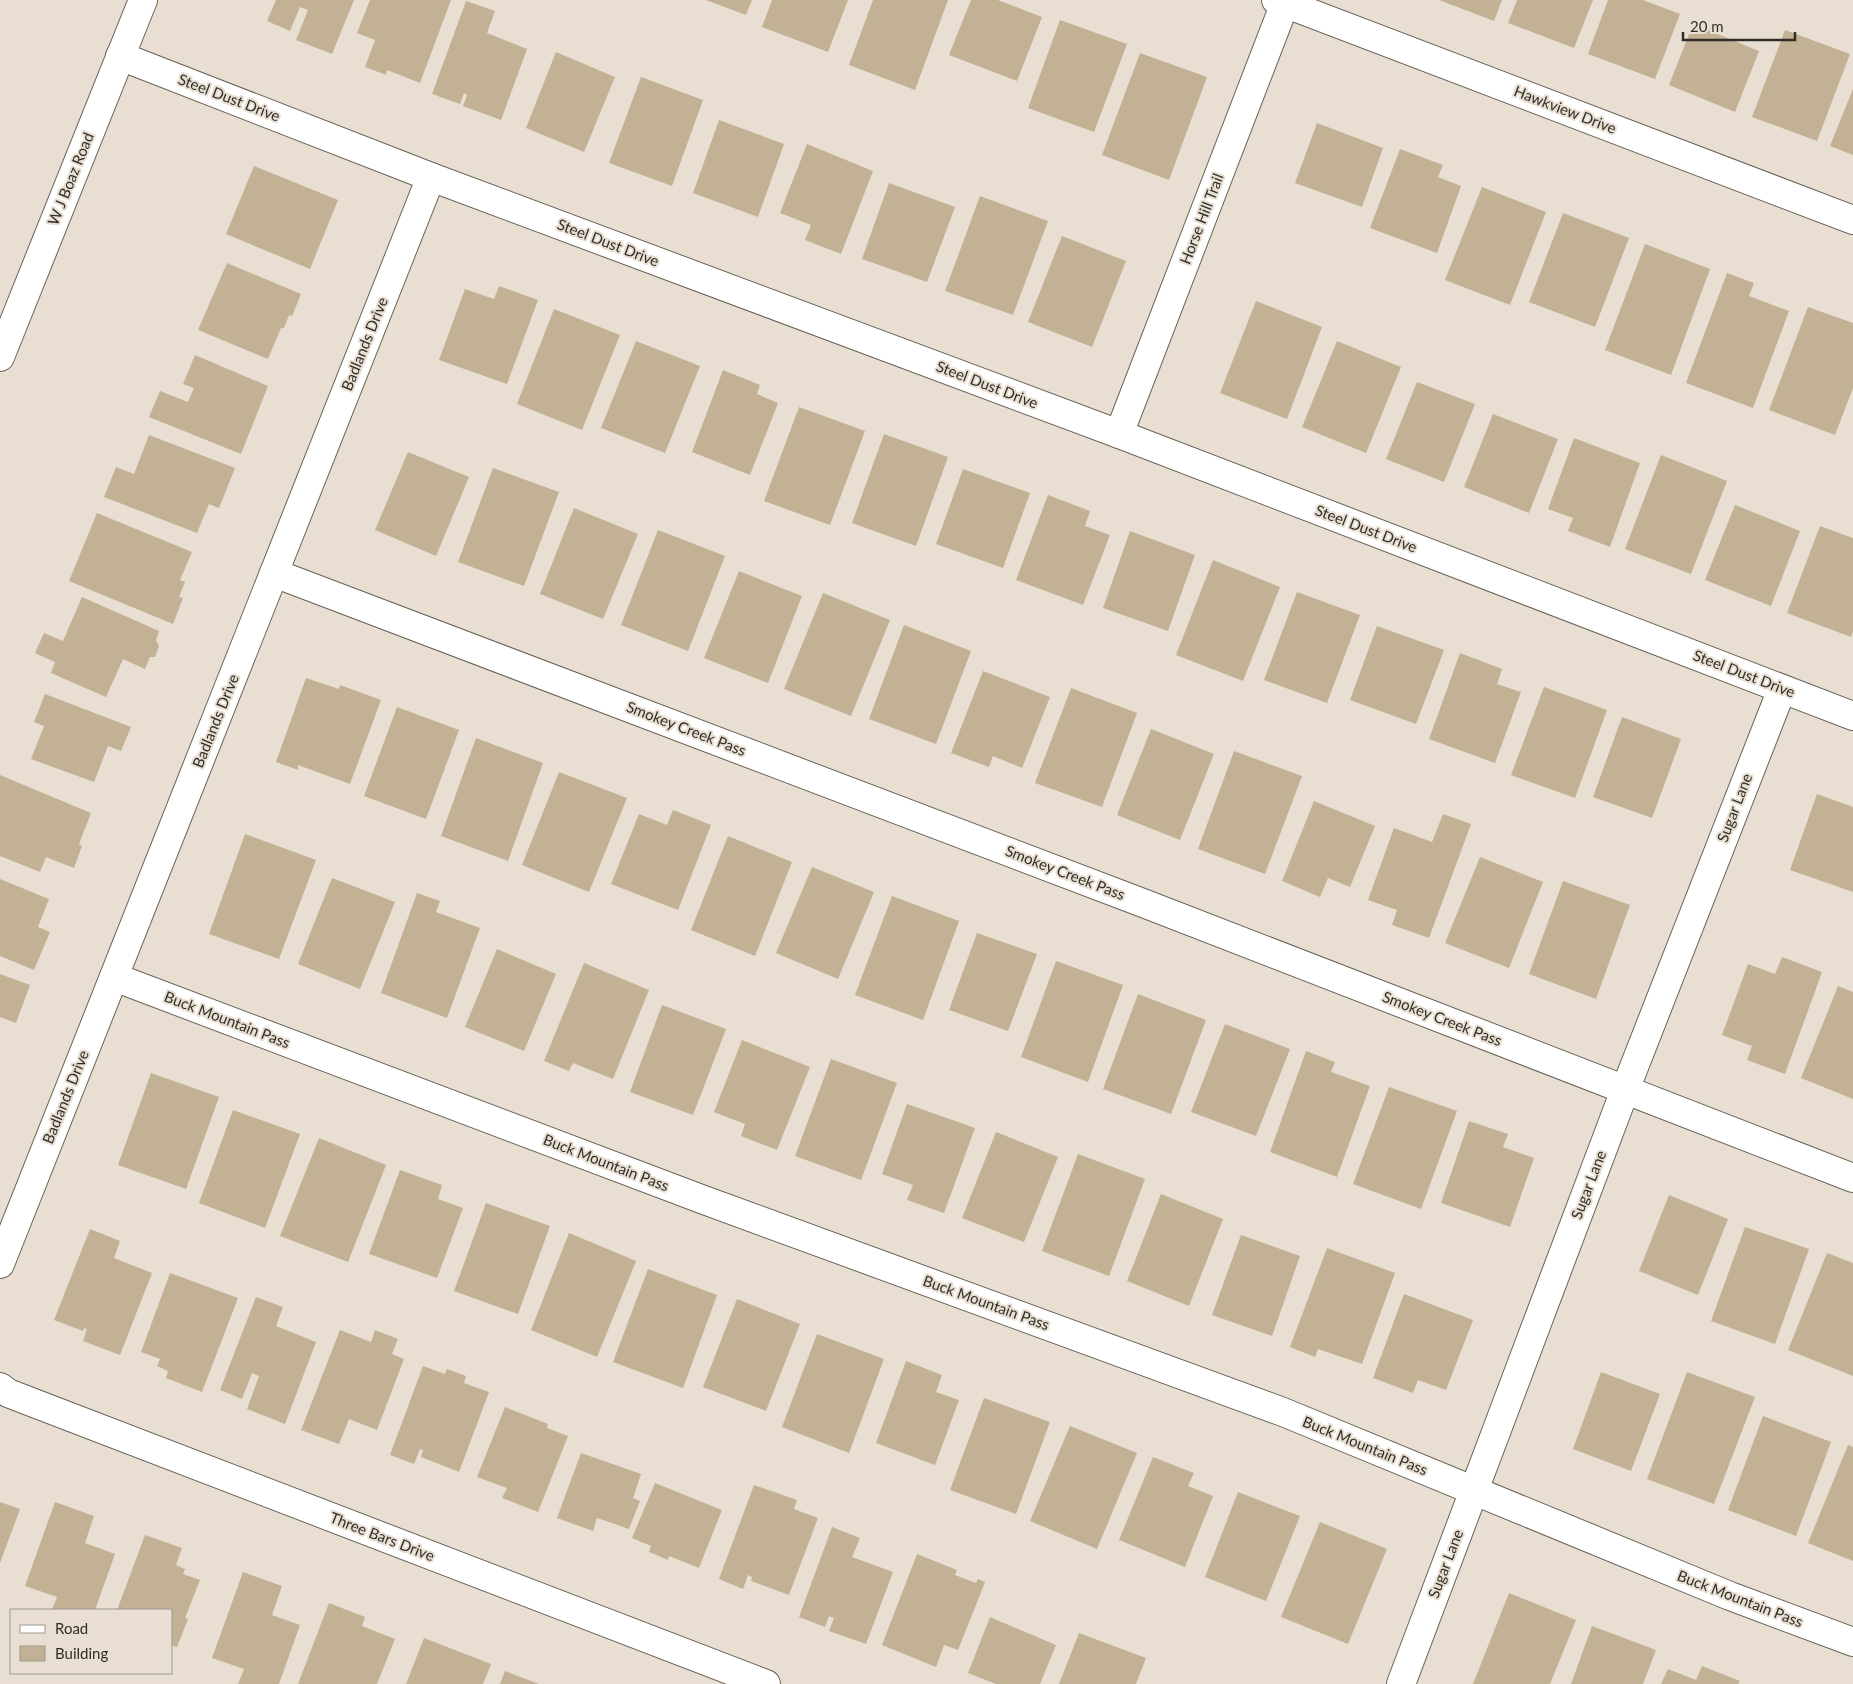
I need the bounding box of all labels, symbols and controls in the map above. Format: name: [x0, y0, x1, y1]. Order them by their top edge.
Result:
scale bar: [1683, 10, 1796, 42]
text: 20 m: [1690, 17, 1724, 35]
street label: Steel Dust Drive: [176, 69, 283, 125]
street label: Hawkview Drive: [1512, 81, 1619, 137]
street label: W J Boaz Road: [43, 130, 97, 228]
street label: Horse Hill Trail: [1175, 171, 1227, 267]
street label: Steel Dust Drive: [555, 214, 662, 270]
street label: Badlands Drive: [337, 294, 391, 393]
street label: Steel Dust Drive: [934, 356, 1041, 412]
street label: Steel Dust Drive: [1313, 500, 1420, 556]
street label: Steel Dust Drive: [1691, 645, 1798, 701]
street label: Badlands Drive: [188, 671, 242, 770]
street label: Smokey Creek Pass: [624, 697, 749, 759]
street label: Sugar Lane: [1713, 771, 1755, 844]
street label: Smokey Creek Pass: [1003, 841, 1128, 903]
street label: Buck Mountain Pass: [162, 987, 293, 1051]
street label: Smokey Creek Pass: [1380, 987, 1505, 1049]
street label: Badlands Drive: [38, 1047, 92, 1146]
street label: Buck Mountain Pass: [541, 1130, 672, 1194]
street label: Sugar Lane: [1567, 1148, 1609, 1221]
street label: Buck Mountain Pass: [921, 1271, 1052, 1333]
street label: Buck Mountain Pass: [1300, 1412, 1431, 1478]
street label: Three Bars Drive: [328, 1508, 437, 1564]
street label: Sugar Lane: [1424, 1527, 1466, 1600]
street label: Buck Mountain Pass: [1675, 1566, 1806, 1630]
legend: [10, 1609, 172, 1674]
text: Road: [55, 1619, 88, 1637]
text: Building: [55, 1644, 108, 1662]

